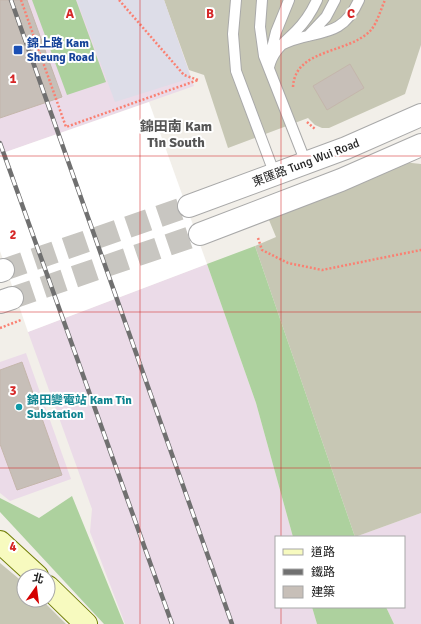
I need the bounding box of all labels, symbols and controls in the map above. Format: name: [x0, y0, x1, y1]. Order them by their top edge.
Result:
text: A: [66, 6, 75, 22]
text: B: [206, 6, 214, 22]
text: C: [347, 6, 355, 22]
place label: 錦上路 Kam Sheung Road: [27, 36, 95, 65]
marker: 錦上路 Kam Sheung Road: [12, 44, 24, 56]
text: 1: [9, 71, 17, 87]
district label: 錦田南 Kam Tin South: [140, 118, 212, 151]
street label: 東匯路 Tung Wui Road: [250, 136, 362, 190]
text: 2: [9, 227, 17, 243]
text: 3: [9, 383, 17, 399]
place label: 錦田變電站 Kam Tin Substation: [27, 393, 132, 422]
marker: 錦田變電站 Kam Tin Substation: [14, 402, 24, 412]
legend: [275, 536, 405, 608]
text: 4: [9, 539, 17, 555]
text: 道路: [311, 545, 335, 560]
text: 鐵路: [311, 565, 335, 580]
north arrow: [16, 568, 56, 608]
text: 北: [31, 571, 45, 586]
text: 建築: [311, 585, 335, 600]

